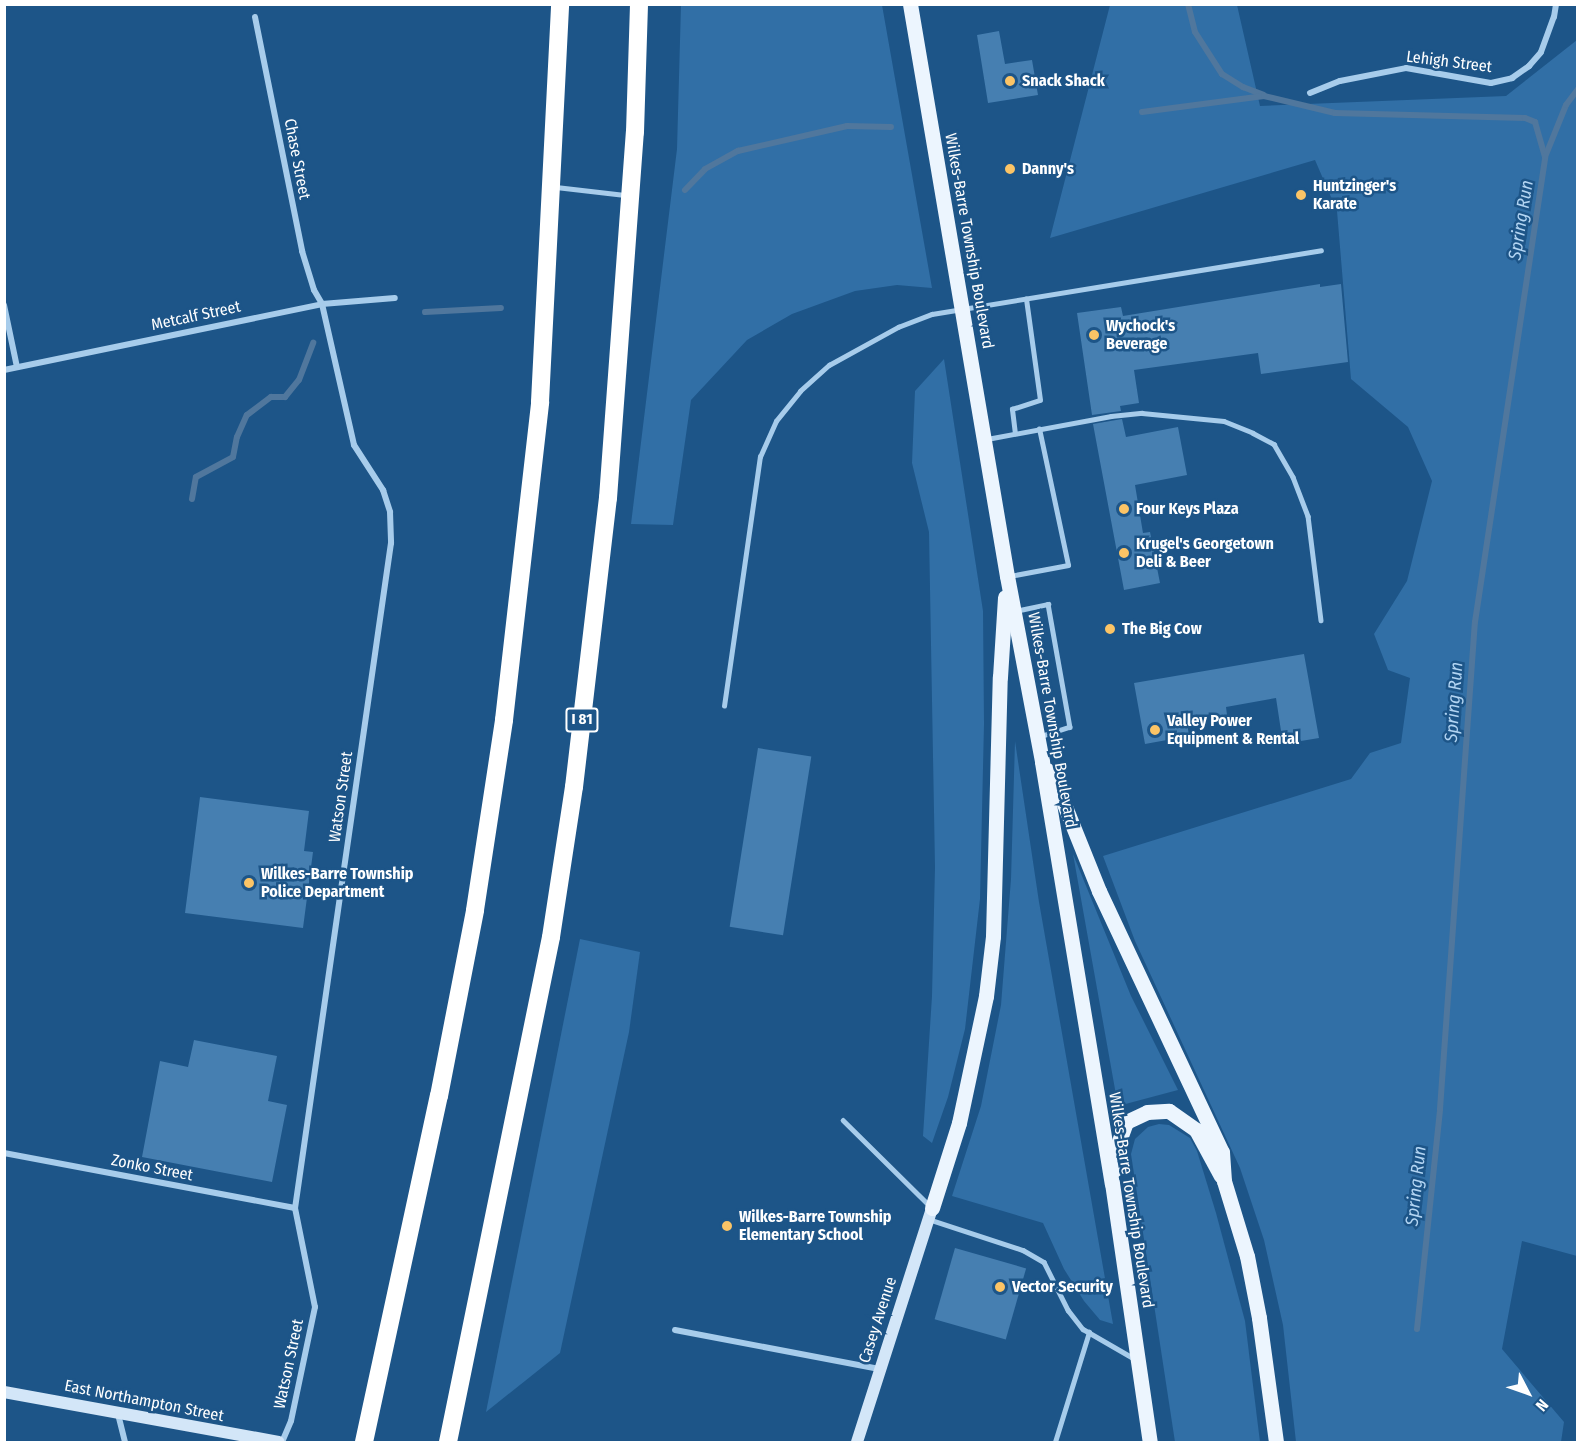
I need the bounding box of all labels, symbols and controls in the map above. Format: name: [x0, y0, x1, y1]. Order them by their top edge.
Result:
street label: Lehigh Street: [1405, 47, 1493, 77]
place label: Snack Shack: [1022, 71, 1105, 91]
marker: Snack Shack: [1003, 74, 1017, 88]
street label: Chase Street: [280, 117, 314, 201]
street label: Wilkes-Barre Township Boulevard: [941, 132, 997, 350]
place label: Danny's: [1022, 159, 1074, 179]
marker: Danny's: [1003, 162, 1017, 176]
place label: Huntzinger's Karate: [1313, 176, 1396, 214]
water label: Spring Run: [1504, 179, 1538, 261]
marker: Huntzinger's Karate: [1294, 188, 1308, 202]
street label: Metcalf Street: [150, 297, 242, 335]
place label: Wychock's Beverage: [1106, 316, 1175, 354]
marker: Wychock's Beverage: [1087, 328, 1101, 342]
place label: Four Keys Plaza: [1136, 499, 1239, 519]
marker: Four Keys Plaza: [1117, 502, 1131, 516]
place label: Krugel's Georgetown Deli & Beer: [1136, 534, 1274, 572]
marker: Krugel's Georgetown Deli & Beer: [1117, 546, 1131, 560]
street label: Wilkes-Barre Township Boulevard: [1024, 611, 1080, 829]
place label: The Big Cow: [1122, 619, 1202, 639]
marker: The Big Cow: [1103, 622, 1117, 636]
water label: Spring Run: [1440, 661, 1468, 743]
road number: I 81: [564, 708, 600, 732]
place label: Valley Power Equipment & Rental: [1167, 711, 1299, 749]
marker: Valley Power Equipment & Rental: [1148, 723, 1162, 737]
street label: Watson Street: [325, 750, 357, 844]
place label: Wilkes-Barre Township Police Department: [261, 864, 413, 902]
marker: Wilkes-Barre Township Police Department: [242, 876, 256, 890]
street label: Wilkes-Barre Township Boulevard: [1104, 1091, 1158, 1309]
water label: Spring Run: [1401, 1145, 1431, 1227]
street label: Zonko Street: [109, 1151, 195, 1185]
place label: Wilkes-Barre Township Elementary School: [739, 1207, 891, 1245]
marker: Wilkes-Barre Township Elementary School: [720, 1219, 734, 1233]
street label: Casey Avenue: [855, 1275, 901, 1365]
place label: Vector Security: [1012, 1277, 1113, 1297]
marker: Vector Security: [993, 1280, 1007, 1294]
street label: Watson Street: [270, 1317, 308, 1411]
north arrow: [1498, 1363, 1558, 1423]
street label: East Northampton Street: [63, 1376, 225, 1426]
text: N: [1532, 1395, 1552, 1415]

